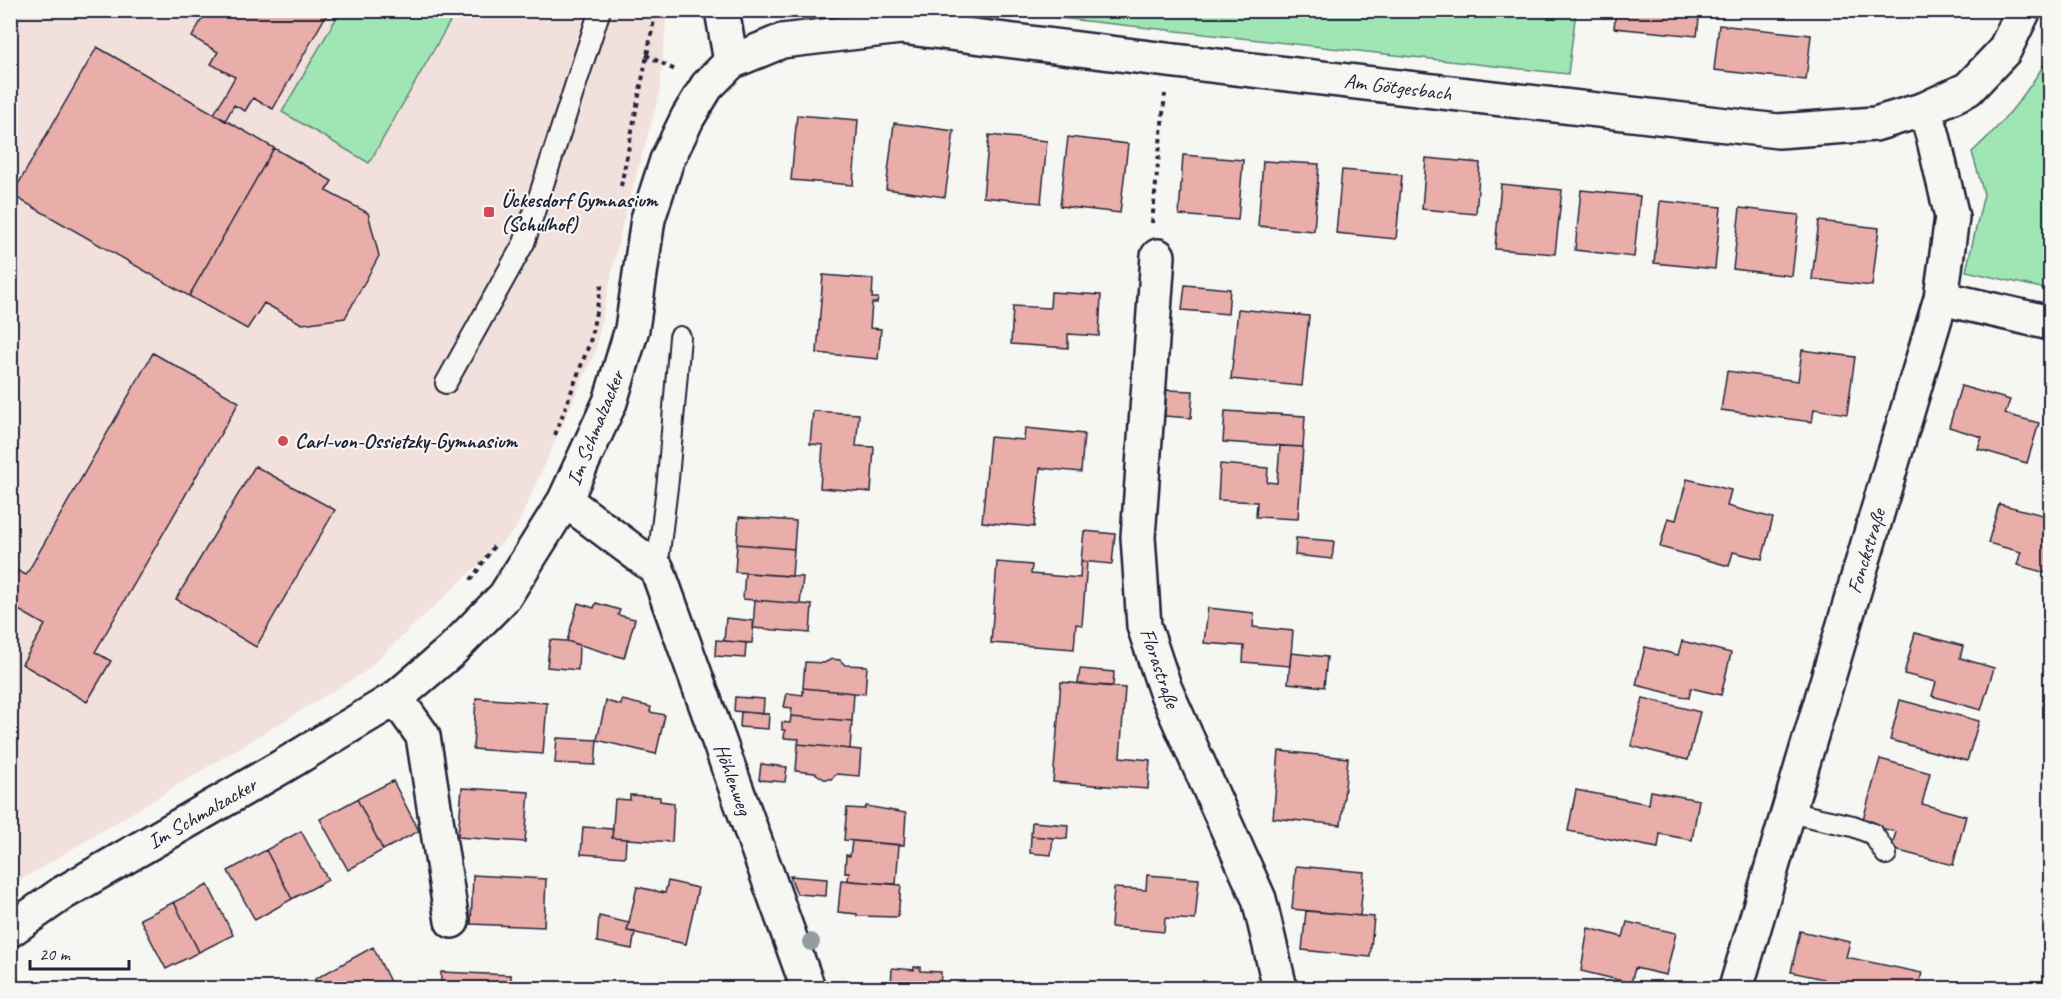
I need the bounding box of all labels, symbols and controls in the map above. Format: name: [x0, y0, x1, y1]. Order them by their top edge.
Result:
street label: Am Götgesbach: [1343, 68, 1454, 107]
place label: Ückesdorf Gymnasium (Schulhof): [501, 187, 659, 237]
marker: Ückesdorf Gymnasium (Schulhof): [482, 205, 496, 219]
street label: Im Schmalzacker: [560, 366, 630, 489]
place label: Carl-von-Ossietzky-Gymnasium: [295, 428, 518, 454]
marker: Carl-von-Ossietzky-Gymnasium: [276, 434, 290, 448]
street label: Fonckstraße: [1841, 503, 1892, 596]
street label: Florastraße: [1134, 625, 1186, 713]
street label: Höhlenweg: [708, 740, 758, 820]
street label: Im Schmalzacker: [143, 771, 262, 855]
scale bar: [30, 933, 129, 971]
text: 20 m: [39, 943, 72, 965]

